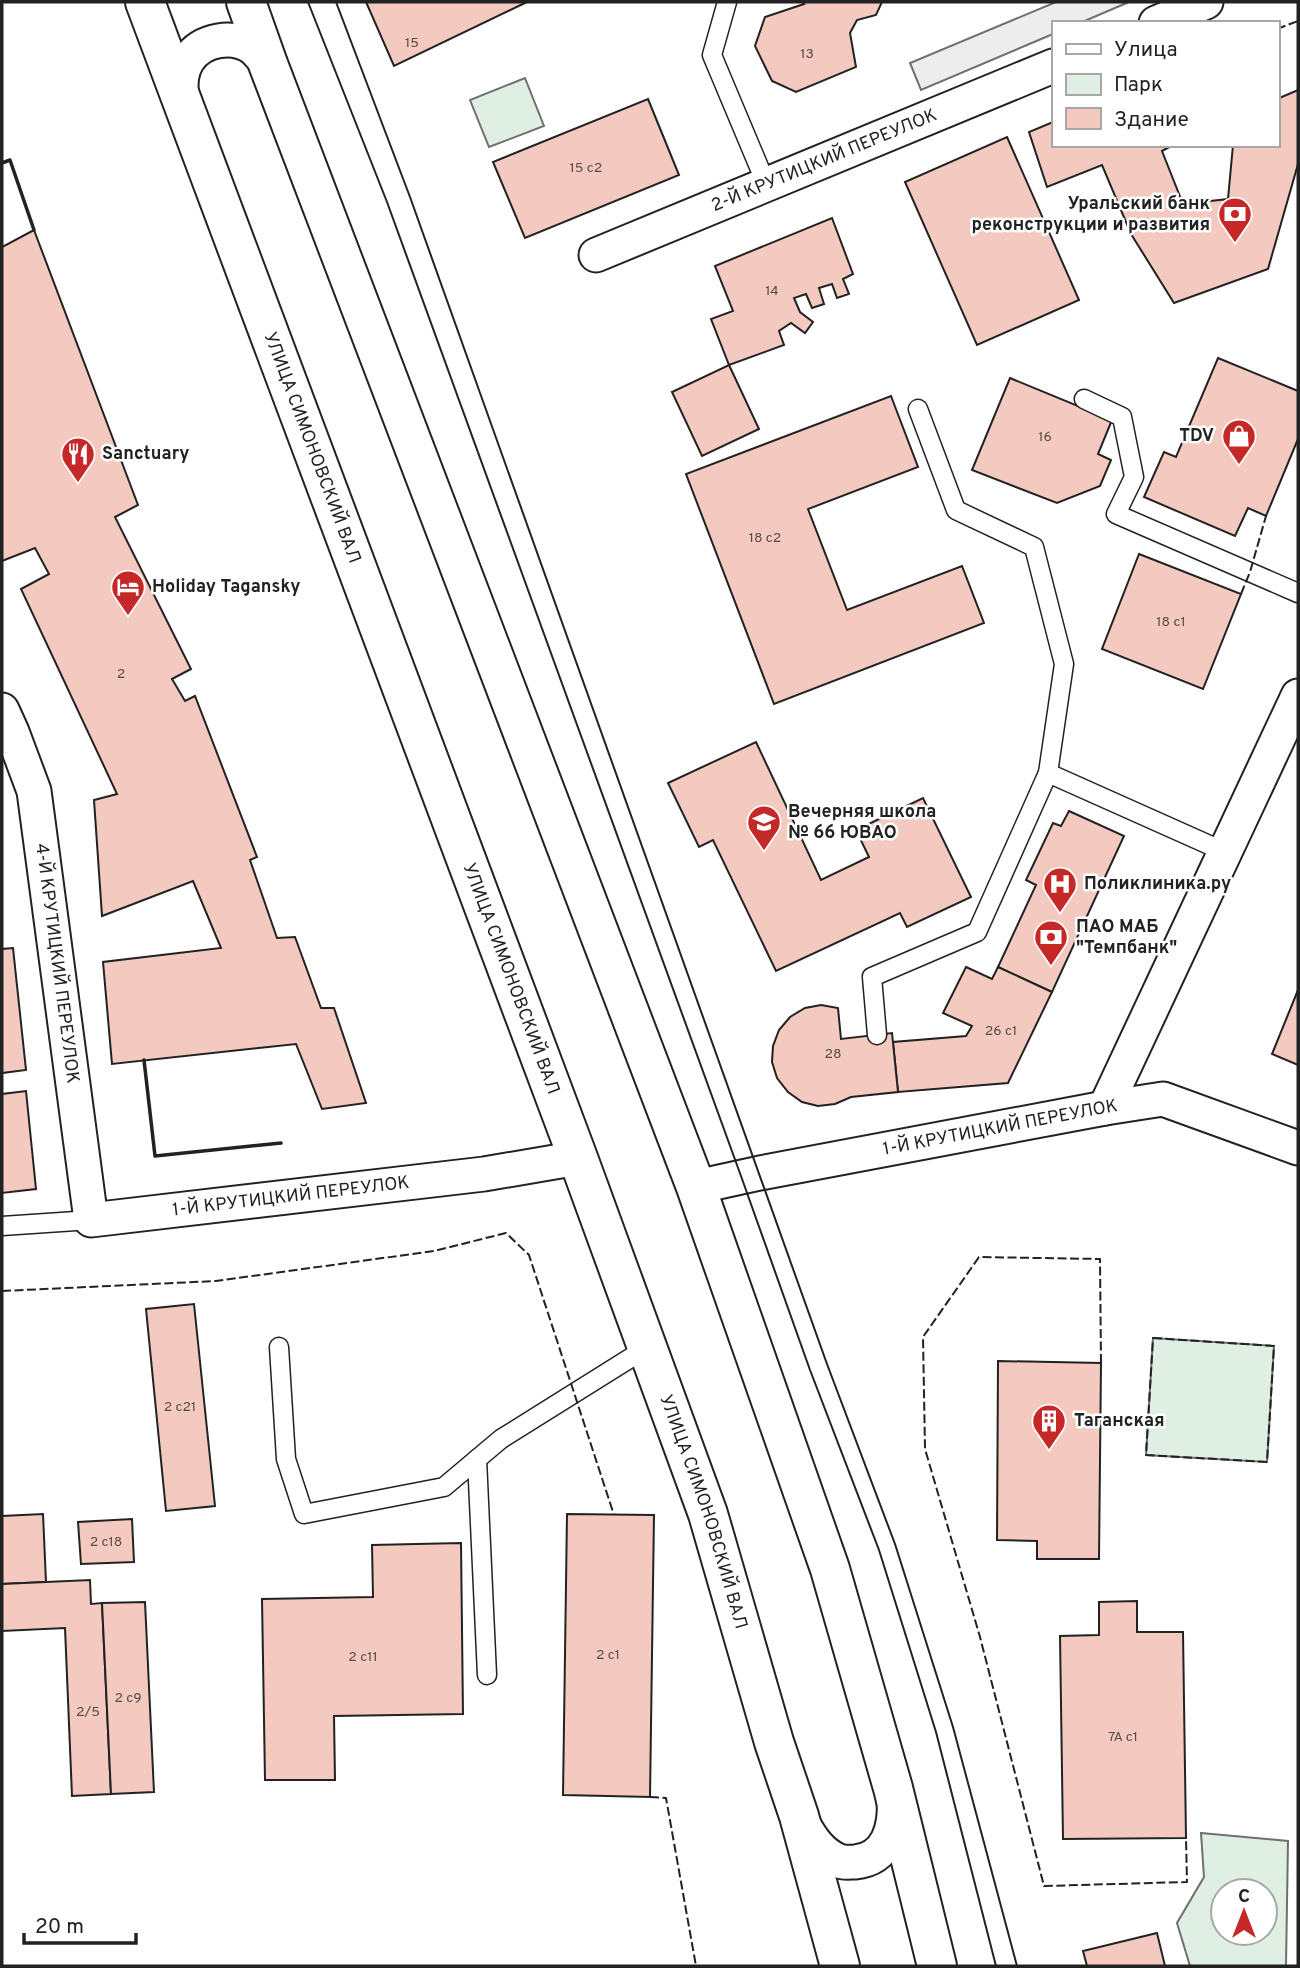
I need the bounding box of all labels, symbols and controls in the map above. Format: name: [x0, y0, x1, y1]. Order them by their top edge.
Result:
legend: [1052, 21, 1279, 147]
house number: 15: [405, 35, 419, 52]
text: Улица: [1114, 37, 1178, 64]
house number: 13: [800, 46, 814, 63]
text: Парк: [1114, 72, 1163, 99]
street label: 2-Й КРУТИЦКИЙ ПЕРЕУЛОК: [708, 104, 941, 217]
text: Здание: [1114, 107, 1189, 134]
house number: 15 c2: [570, 160, 602, 177]
place label: Уральский банк реконструкции и развития: [972, 193, 1210, 237]
bank icon: Уральский банк реконструкции и развития: [1216, 195, 1254, 244]
house number: 14: [765, 283, 779, 300]
street label: УЛИЦА СИМОНОВСКИЙ ВАЛ: [258, 329, 366, 567]
shop icon: TDV: [1220, 417, 1258, 466]
place label: TDV: [1179, 425, 1214, 448]
house number: 16: [1038, 429, 1052, 446]
restaurant icon: Sanctuary: [59, 435, 97, 484]
place label: Sanctuary: [102, 443, 190, 466]
house number: 18 с2: [749, 530, 781, 547]
hotel icon: Holiday Tagansky: [109, 568, 147, 617]
place label: Holiday Tagansky: [152, 576, 300, 599]
house number: 18 с1: [1156, 614, 1186, 631]
house number: 2: [117, 666, 125, 683]
place label: Вечерняя школа № 66 ЮВАО: [788, 801, 936, 845]
school or university icon: Вечерняя школа № 66 ЮВАО: [745, 803, 783, 852]
street label: 4-Й КРУТИЦКИЙ ПЕРЕУЛОК: [30, 842, 84, 1085]
street label: УЛИЦА СИМОНОВСКИЙ ВАЛ: [457, 860, 565, 1098]
hospital icon: Поликлиника.ру: [1041, 865, 1079, 914]
place label: Поликлиника.ру: [1084, 873, 1231, 896]
place label: ПАО МАБ "Темпбанк": [1076, 916, 1177, 960]
bank icon: ПАО МАБ "Темпбанк": [1032, 918, 1070, 967]
house number: 26 с1: [985, 1023, 1017, 1040]
house number: 28: [824, 1046, 842, 1063]
street label: 1-Й КРУТИЦКИЙ ПЕРЕУЛОК: [881, 1095, 1119, 1161]
street label: 1-Й КРУТИЦКИЙ ПЕРЕУЛОК: [171, 1171, 411, 1222]
street label: УЛИЦА СИМОНОВСКИЙ ВАЛ: [654, 1392, 752, 1632]
house number: 2 с21: [164, 1399, 196, 1416]
building icon: Таганская: [1030, 1402, 1068, 1451]
place label: Таганская: [1074, 1410, 1165, 1433]
house number: 2 с18: [90, 1534, 122, 1551]
house number: 2 с1: [596, 1647, 620, 1664]
house number: 2 с11: [348, 1649, 378, 1666]
house number: 2 с9: [114, 1690, 142, 1707]
house number: 2/5: [76, 1704, 100, 1721]
house number: 7А с1: [1108, 1729, 1138, 1746]
north arrow: [1209, 1877, 1279, 1947]
text: С: [1238, 1885, 1250, 1909]
scale bar: [24, 1902, 136, 1946]
text: 20 m: [35, 1914, 84, 1941]

